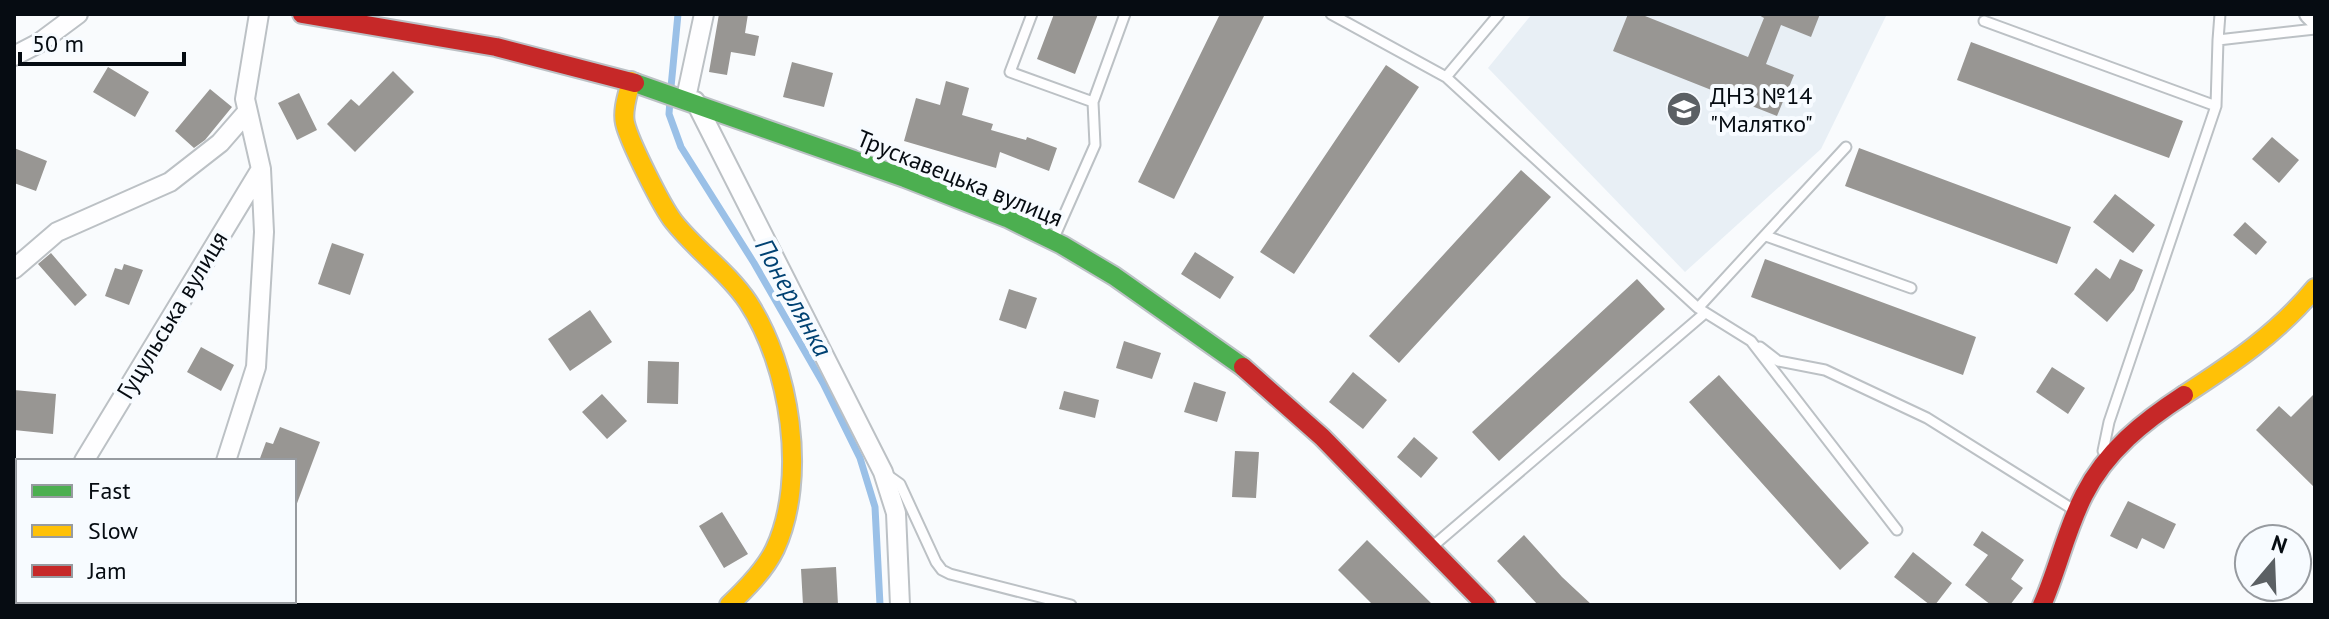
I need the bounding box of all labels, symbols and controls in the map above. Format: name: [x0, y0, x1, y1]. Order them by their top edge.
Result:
scale bar: [20, 16, 184, 66]
text: 50 m: [32, 28, 84, 59]
place label: ДНЗ №14 "Малятко": [1710, 80, 1813, 139]
school or university icon: ДНЗ №14 "Малятко": [1665, 90, 1703, 128]
street label: Трускавецька вулиця: [852, 123, 1068, 233]
street label: Гуцульська вулиця: [110, 225, 234, 405]
water label: Понерлянка: [748, 232, 840, 362]
legend: [16, 459, 296, 603]
text: Fast: [88, 475, 131, 506]
text: Slow: [88, 515, 138, 546]
north arrow: [2233, 523, 2313, 603]
text: N: [2268, 528, 2291, 560]
text: Jam: [87, 555, 126, 586]

